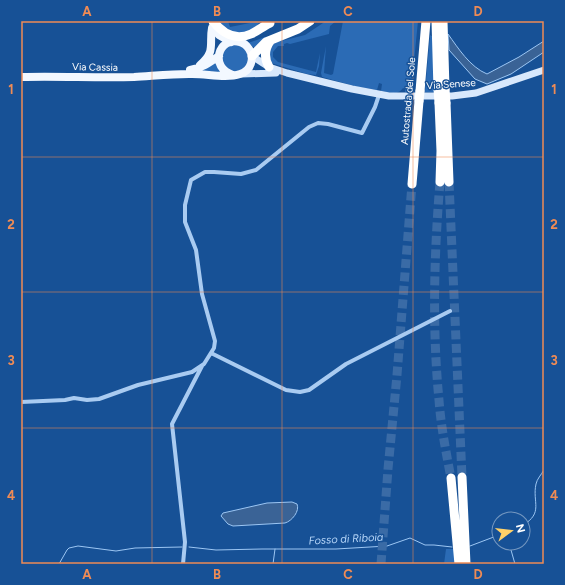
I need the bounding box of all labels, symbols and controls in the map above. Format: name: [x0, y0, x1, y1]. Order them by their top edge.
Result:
text: A: [82, 4, 92, 19]
text: B: [213, 4, 221, 19]
text: C: [343, 4, 353, 19]
text: D: [473, 4, 483, 19]
street label: Autostrada del Sole: [398, 56, 418, 145]
street label: Via Cassia: [72, 60, 118, 74]
street label: Via Senese: [426, 76, 477, 92]
text: 1: [8, 82, 14, 97]
text: 1: [551, 82, 557, 97]
text: 2: [7, 217, 15, 232]
text: 2: [550, 217, 558, 232]
text: 3: [7, 353, 15, 368]
text: 3: [550, 353, 558, 368]
text: 4: [7, 488, 15, 503]
text: 4: [550, 488, 558, 503]
north arrow: [491, 511, 531, 551]
text: N: [513, 523, 528, 534]
water label: Fosso di Riboia: [308, 531, 384, 547]
text: A: [82, 567, 92, 582]
text: B: [213, 567, 221, 582]
text: C: [343, 567, 353, 582]
text: D: [473, 567, 483, 582]

